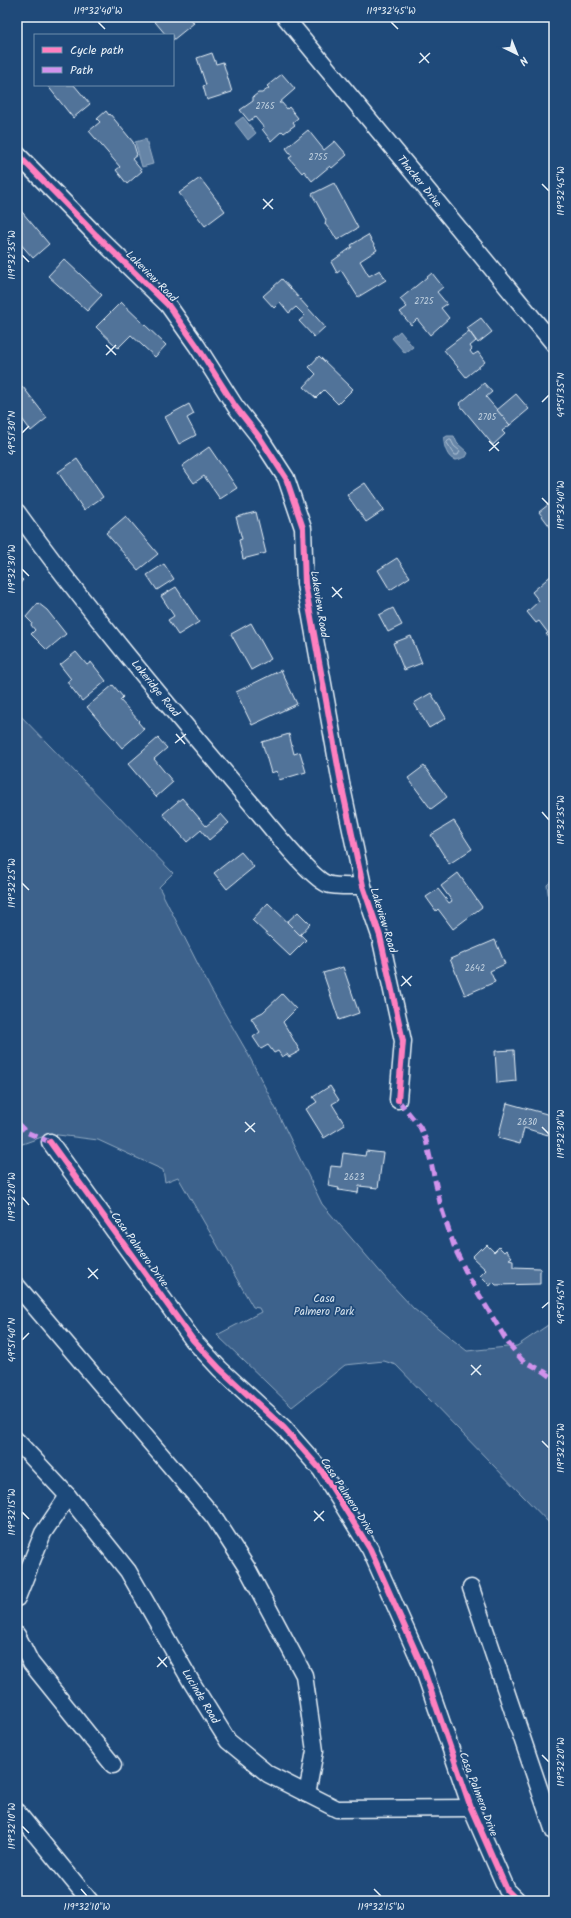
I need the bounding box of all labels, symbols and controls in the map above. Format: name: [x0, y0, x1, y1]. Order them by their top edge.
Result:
text: 119°32'40"W: [73, 3, 123, 19]
text: 119°32'45"W: [366, 3, 416, 19]
legend: [34, 34, 174, 86]
north arrow: [497, 34, 537, 74]
text: Cycle path: [70, 41, 124, 60]
text: N: [514, 52, 532, 70]
text: Path: [70, 61, 93, 80]
house number: 2765: [255, 99, 276, 114]
house number: 2755: [308, 150, 329, 165]
street label: Thacker Drive: [392, 152, 446, 212]
text: 119°32'45"W: [553, 166, 569, 216]
text: 119°32'35"W: [4, 230, 20, 280]
street label: Lakeview Road: [121, 247, 182, 307]
house number: 2725: [414, 294, 435, 309]
text: 49°51'35"N: [553, 372, 569, 417]
house number: 2705: [478, 410, 498, 425]
text: 49°51'30"N: [4, 411, 20, 455]
text: 119°32'40"W: [553, 480, 569, 530]
text: 119°32'30"W: [4, 544, 20, 594]
street label: Lakeview Road: [305, 569, 333, 639]
street label: Lakeridge Road: [126, 656, 184, 722]
text: 119°32'35"W: [553, 795, 569, 845]
text: 119°32'25"W: [4, 858, 20, 908]
street label: Lakeview Road: [365, 885, 402, 956]
house number: 2642: [465, 961, 485, 976]
text: 119°32'30"W: [553, 1109, 569, 1159]
house number: 2630: [517, 1115, 537, 1130]
house number: 2623: [344, 1170, 364, 1185]
text: 119°32'20"W: [4, 1172, 20, 1222]
street label: Casa Palmero Drive: [106, 1208, 173, 1291]
text: 49°51'45"N: [553, 1279, 569, 1324]
park label: Casa Palmero Park: [294, 1290, 355, 1321]
text: 49°51'40"N: [4, 1318, 20, 1362]
text: 119°32'25"W: [553, 1423, 569, 1473]
street label: Casa Palmero Drive: [315, 1454, 379, 1539]
text: 119°32'15"W: [4, 1488, 20, 1536]
street label: Lucinde Road: [177, 1665, 224, 1728]
text: 119°32'20"W: [553, 1737, 569, 1787]
street label: Casa Palmero Drive: [454, 1749, 503, 1839]
text: 119°32'10"W: [4, 1802, 20, 1849]
text: 119°32'10"W: [64, 1899, 111, 1915]
text: 119°32'15"W: [357, 1899, 405, 1915]

